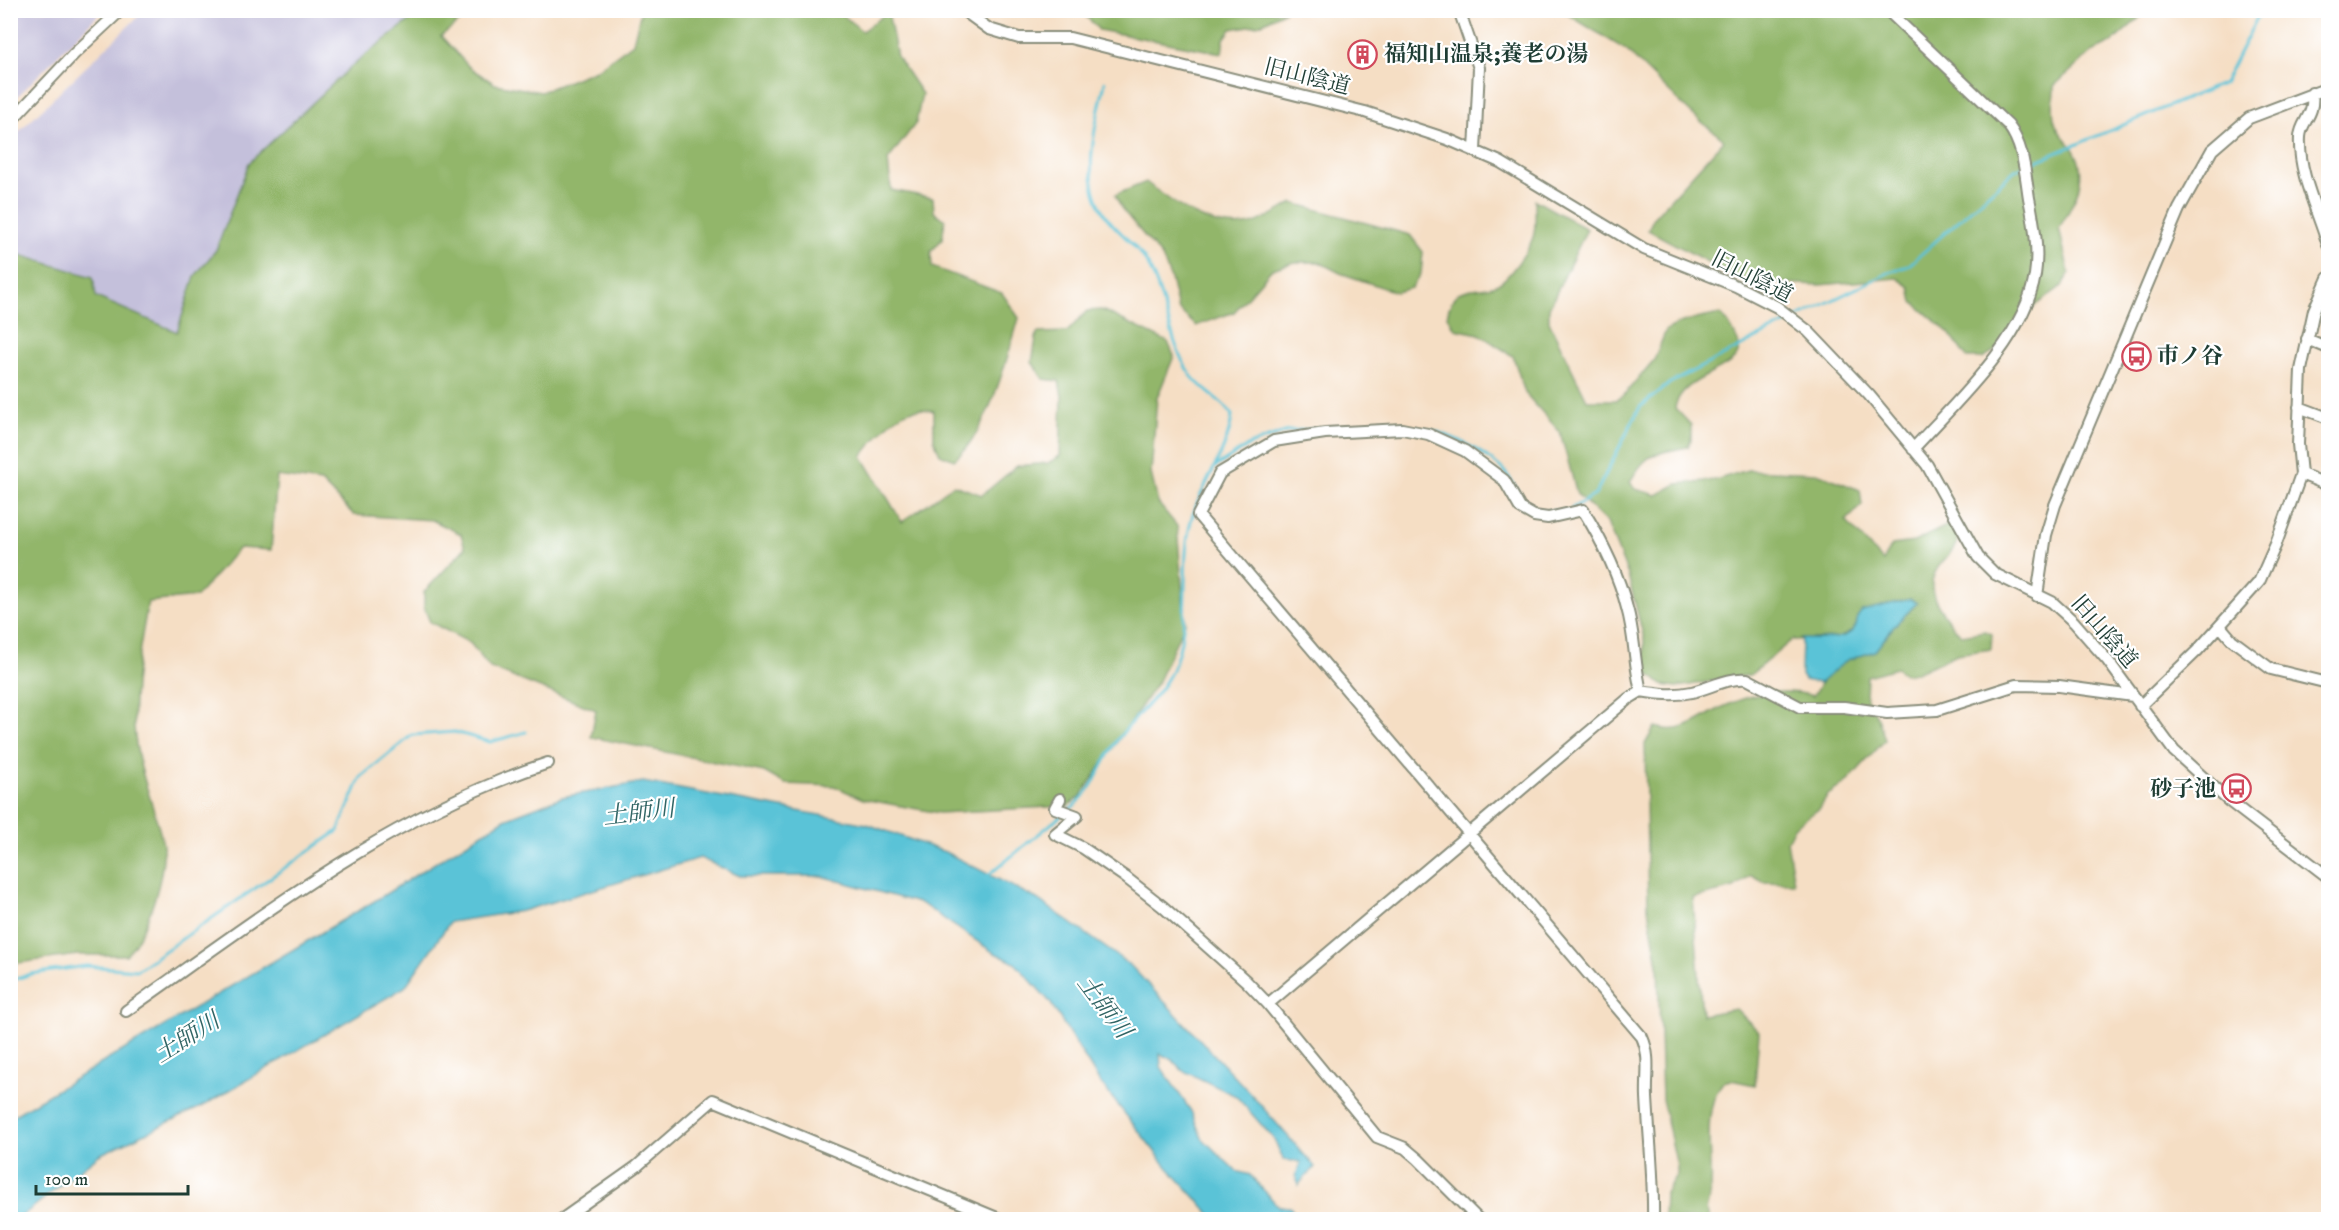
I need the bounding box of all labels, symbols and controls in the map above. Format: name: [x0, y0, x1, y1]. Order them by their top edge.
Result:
building icon: 福知山温泉;養老の湯: [1347, 38, 1379, 70]
place label: 福知山温泉;養老の湯: [1384, 41, 1589, 68]
street label: 旧山陰道: [1261, 53, 1353, 101]
street label: 旧山陰道: [1707, 245, 1797, 309]
bus stop icon: 市ノ谷: [2120, 340, 2152, 372]
place label: 市ノ谷: [2157, 343, 2223, 370]
street label: 旧山陰道: [2065, 590, 2143, 674]
bus stop icon: 砂子池: [2221, 773, 2253, 805]
place label: 砂子池: [2150, 776, 2216, 803]
water label: 土師川: [601, 793, 680, 832]
water label: 土師川: [1070, 969, 1139, 1047]
water label: 土師川: [149, 1005, 228, 1070]
scale bar: [36, 1158, 188, 1196]
text: 100 m: [45, 1169, 88, 1191]

